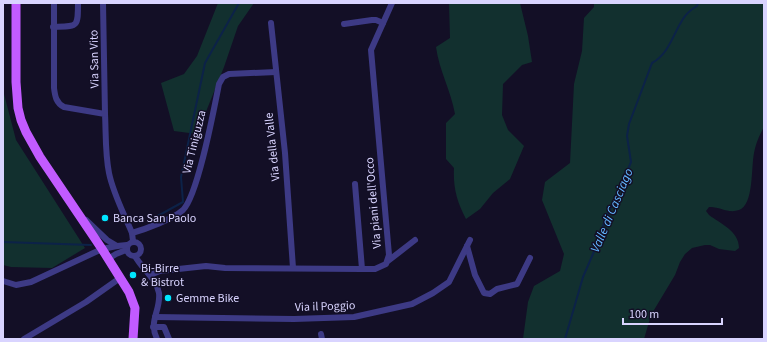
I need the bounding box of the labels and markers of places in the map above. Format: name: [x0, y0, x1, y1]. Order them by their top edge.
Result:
place label: Banca San Paolo: [113, 210, 196, 227]
marker: Banca San Paolo: [100, 213, 110, 223]
place label: Bi-Birre & Bistrot: [141, 260, 184, 291]
marker: Bi-Birre & Bistrot: [128, 270, 138, 280]
place label: Gemme Bike: [176, 290, 239, 307]
marker: Gemme Bike: [163, 293, 173, 303]

